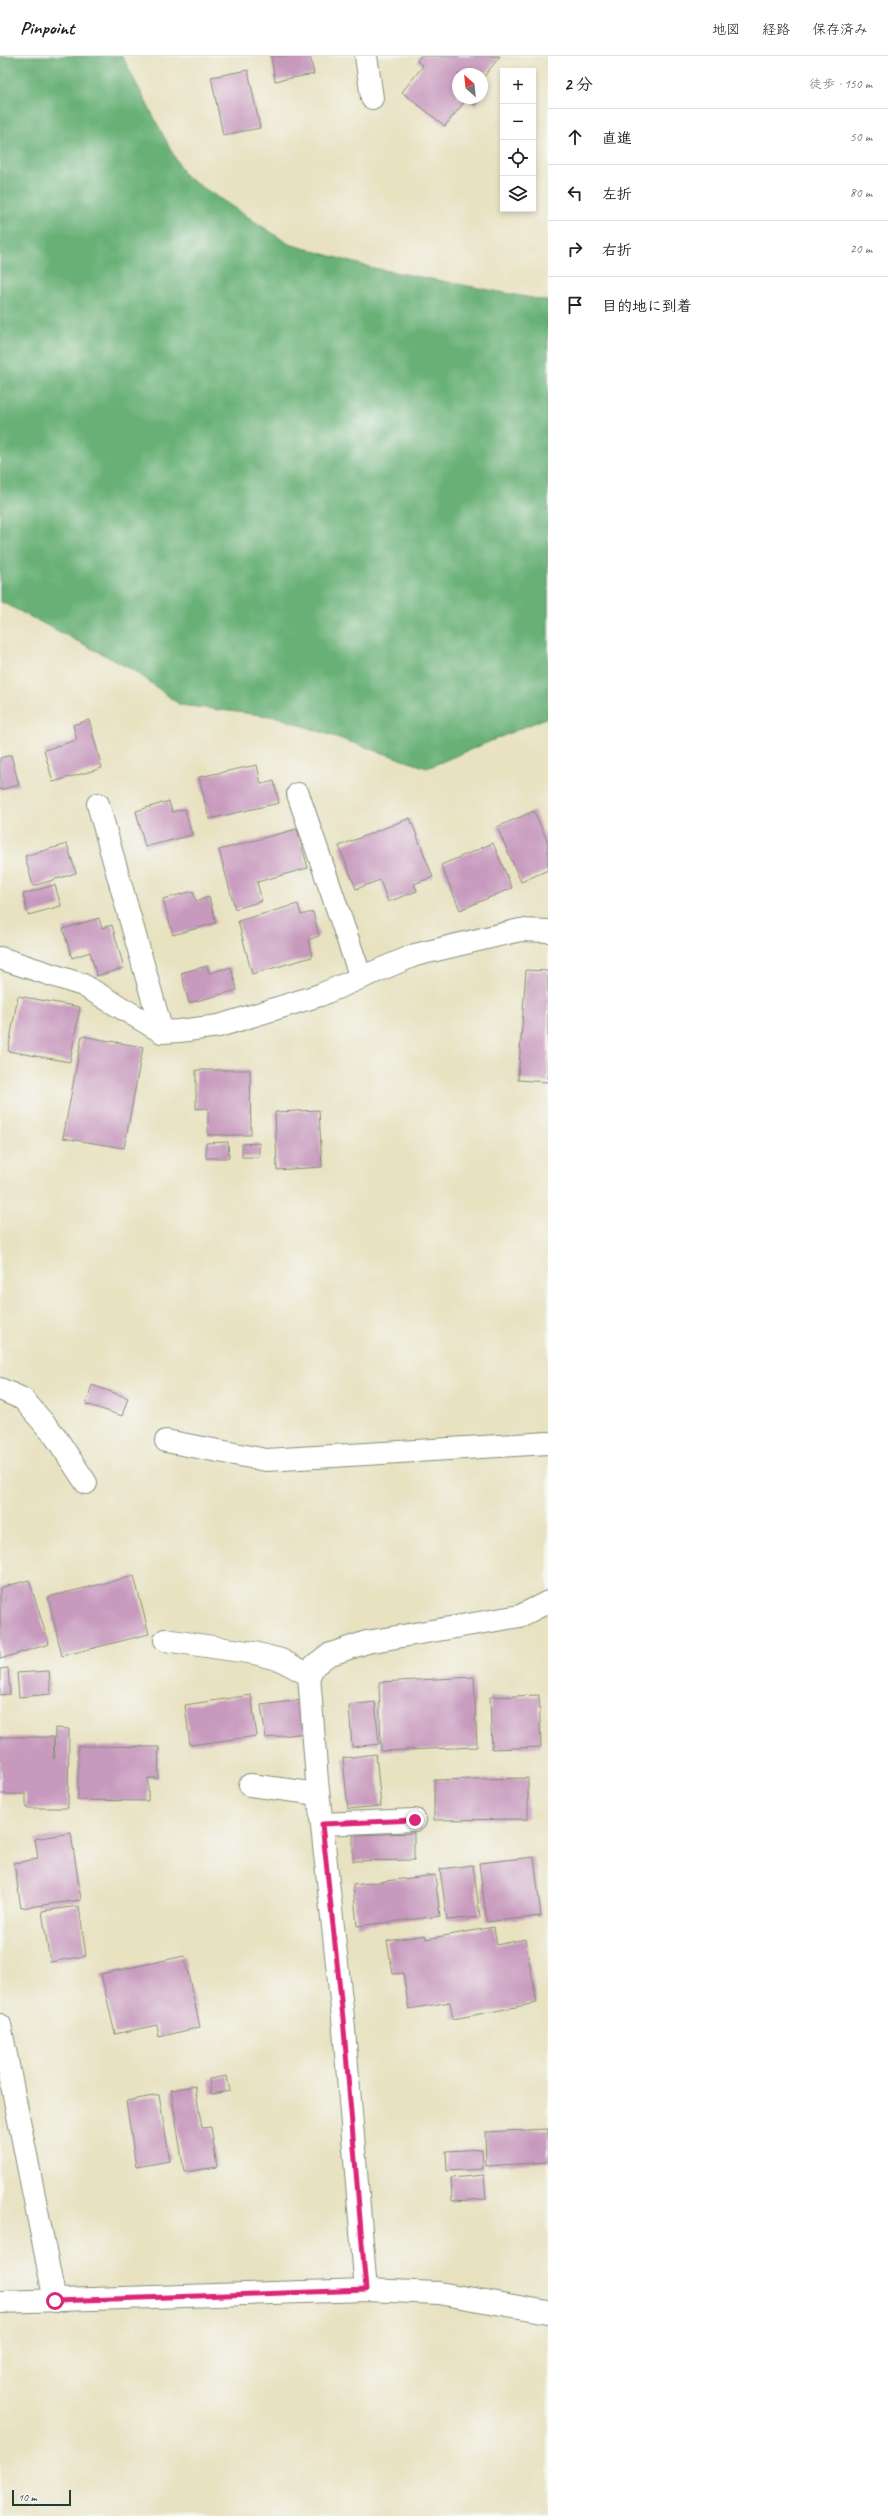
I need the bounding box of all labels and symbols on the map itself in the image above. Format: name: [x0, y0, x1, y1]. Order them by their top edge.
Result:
north arrow: [452, 68, 488, 104]
route end: [406, 1811, 424, 1829]
route start: [46, 2292, 64, 2310]
scale bar: [12, 2488, 71, 2507]

